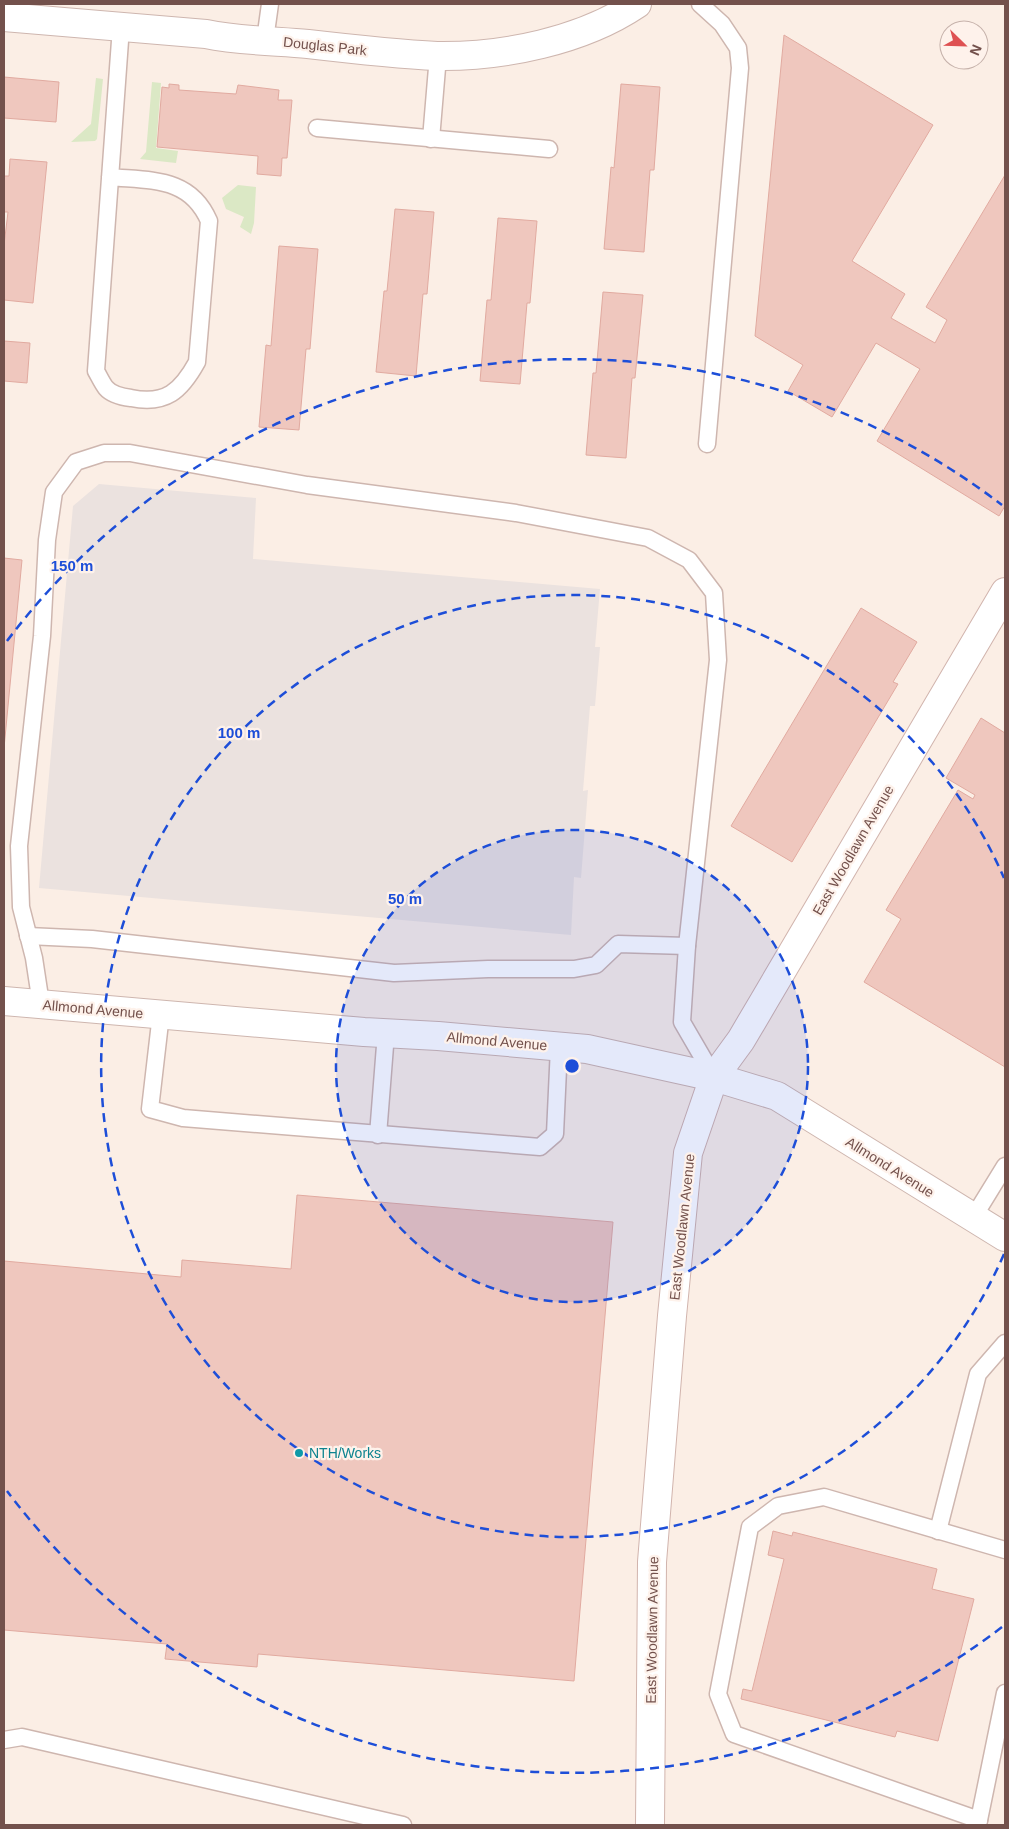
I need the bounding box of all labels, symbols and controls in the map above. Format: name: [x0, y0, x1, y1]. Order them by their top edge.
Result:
north arrow: [939, 20, 989, 70]
street label: Douglas Park: [282, 34, 369, 58]
text: N: [967, 42, 985, 58]
text: 150 m: [51, 557, 93, 574]
text: 100 m: [218, 724, 260, 741]
street label: East Woodlawn Avenue: [809, 782, 897, 918]
text: 50 m: [388, 890, 422, 907]
street label: Allmond Avenue: [42, 997, 144, 1021]
street label: Allmond Avenue: [446, 1029, 548, 1053]
centre of rings: [563, 1057, 581, 1075]
street label: Allmond Avenue: [843, 1133, 937, 1201]
street label: East Woodlawn Avenue: [666, 1153, 698, 1301]
place label: NTH/Works: [309, 1445, 381, 1461]
marker: NTH/Works: [293, 1447, 305, 1459]
street label: East Woodlawn Avenue: [643, 1556, 661, 1704]

